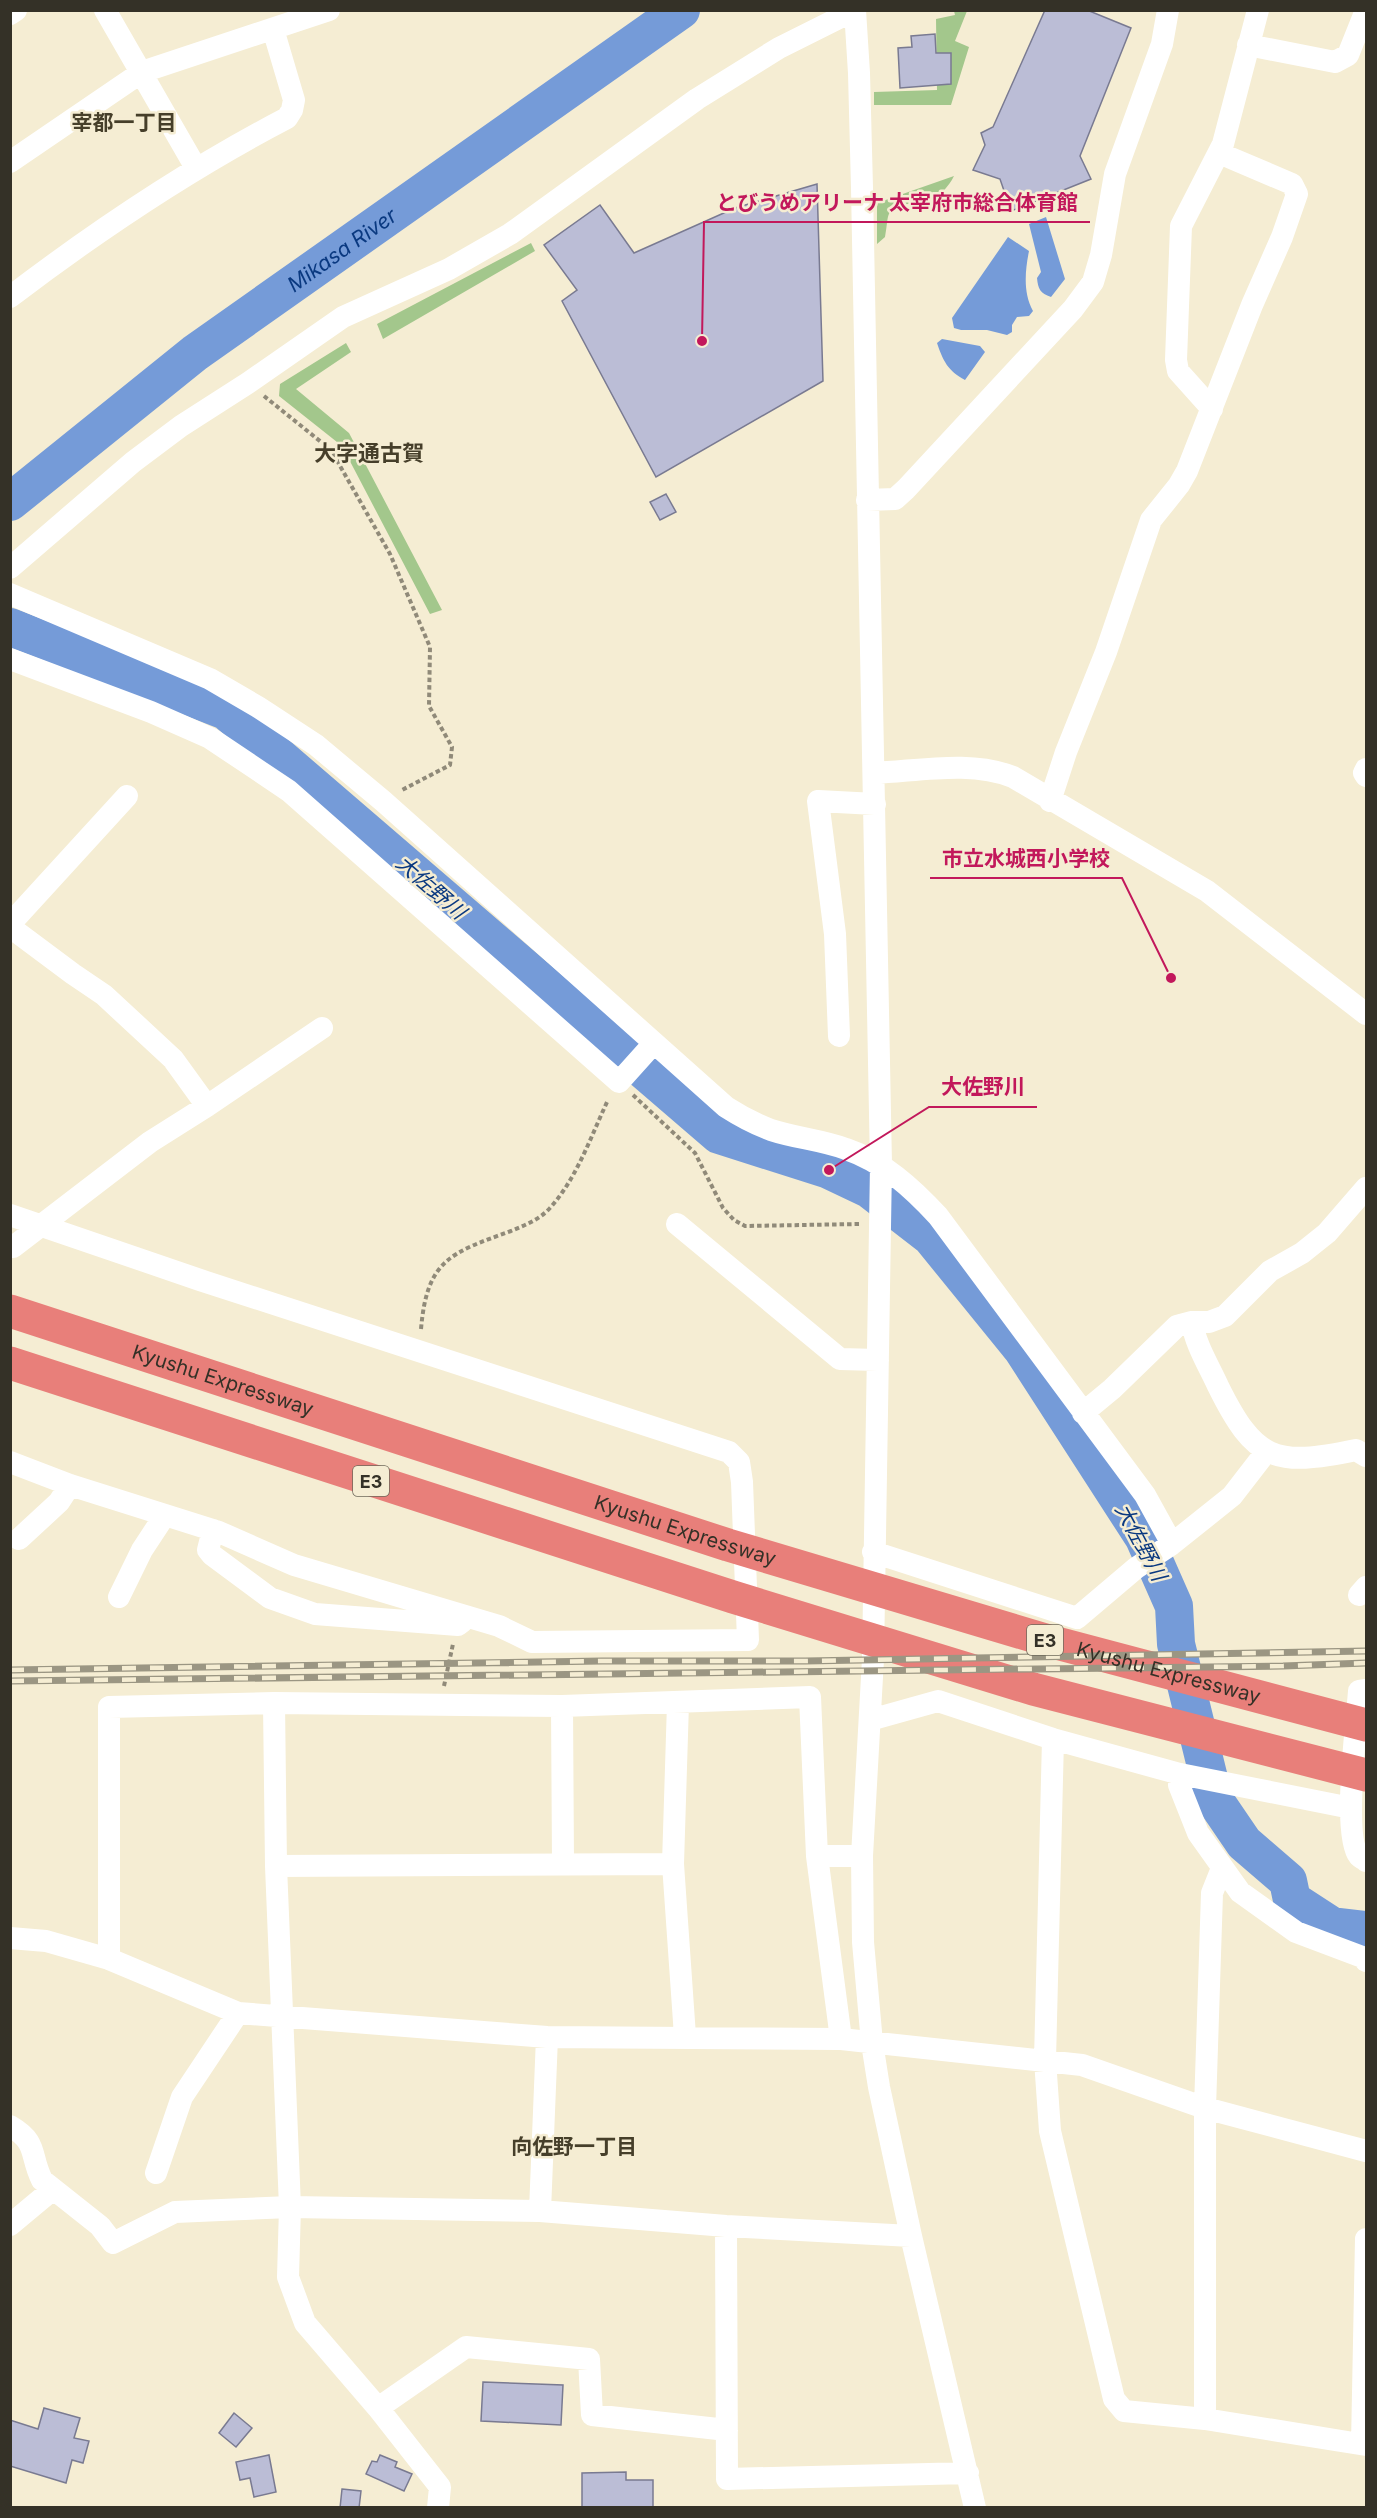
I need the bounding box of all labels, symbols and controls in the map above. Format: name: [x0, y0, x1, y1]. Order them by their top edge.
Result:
district label: 宰都一丁目: [72, 110, 177, 135]
callout: とびうめアリーナ 太宰府市総合体育館: [704, 183, 1090, 222]
text: とびうめアリーナ 太宰府市総合体育館: [716, 190, 1078, 215]
water label: Mikasa River: [282, 202, 402, 297]
district label: 大字通古賀: [314, 440, 424, 466]
callout: 市立水城西小学校: [930, 839, 1122, 878]
text: 市立水城西小学校: [942, 846, 1110, 871]
water label: 大佐野川: [391, 850, 472, 925]
callout: 大佐野川: [929, 1068, 1037, 1107]
text: 大佐野川: [941, 1074, 1025, 1099]
street label: Kyushu Expressway: [129, 1340, 317, 1421]
road number: E3: [353, 1466, 389, 1496]
street label: Kyushu Expressway: [591, 1490, 779, 1571]
water label: 大佐野川: [1110, 1499, 1173, 1587]
road number: E3: [1027, 1625, 1063, 1655]
street label: Kyushu Expressway: [1074, 1637, 1263, 1709]
district label: 向佐野一丁目: [511, 2134, 637, 2159]

